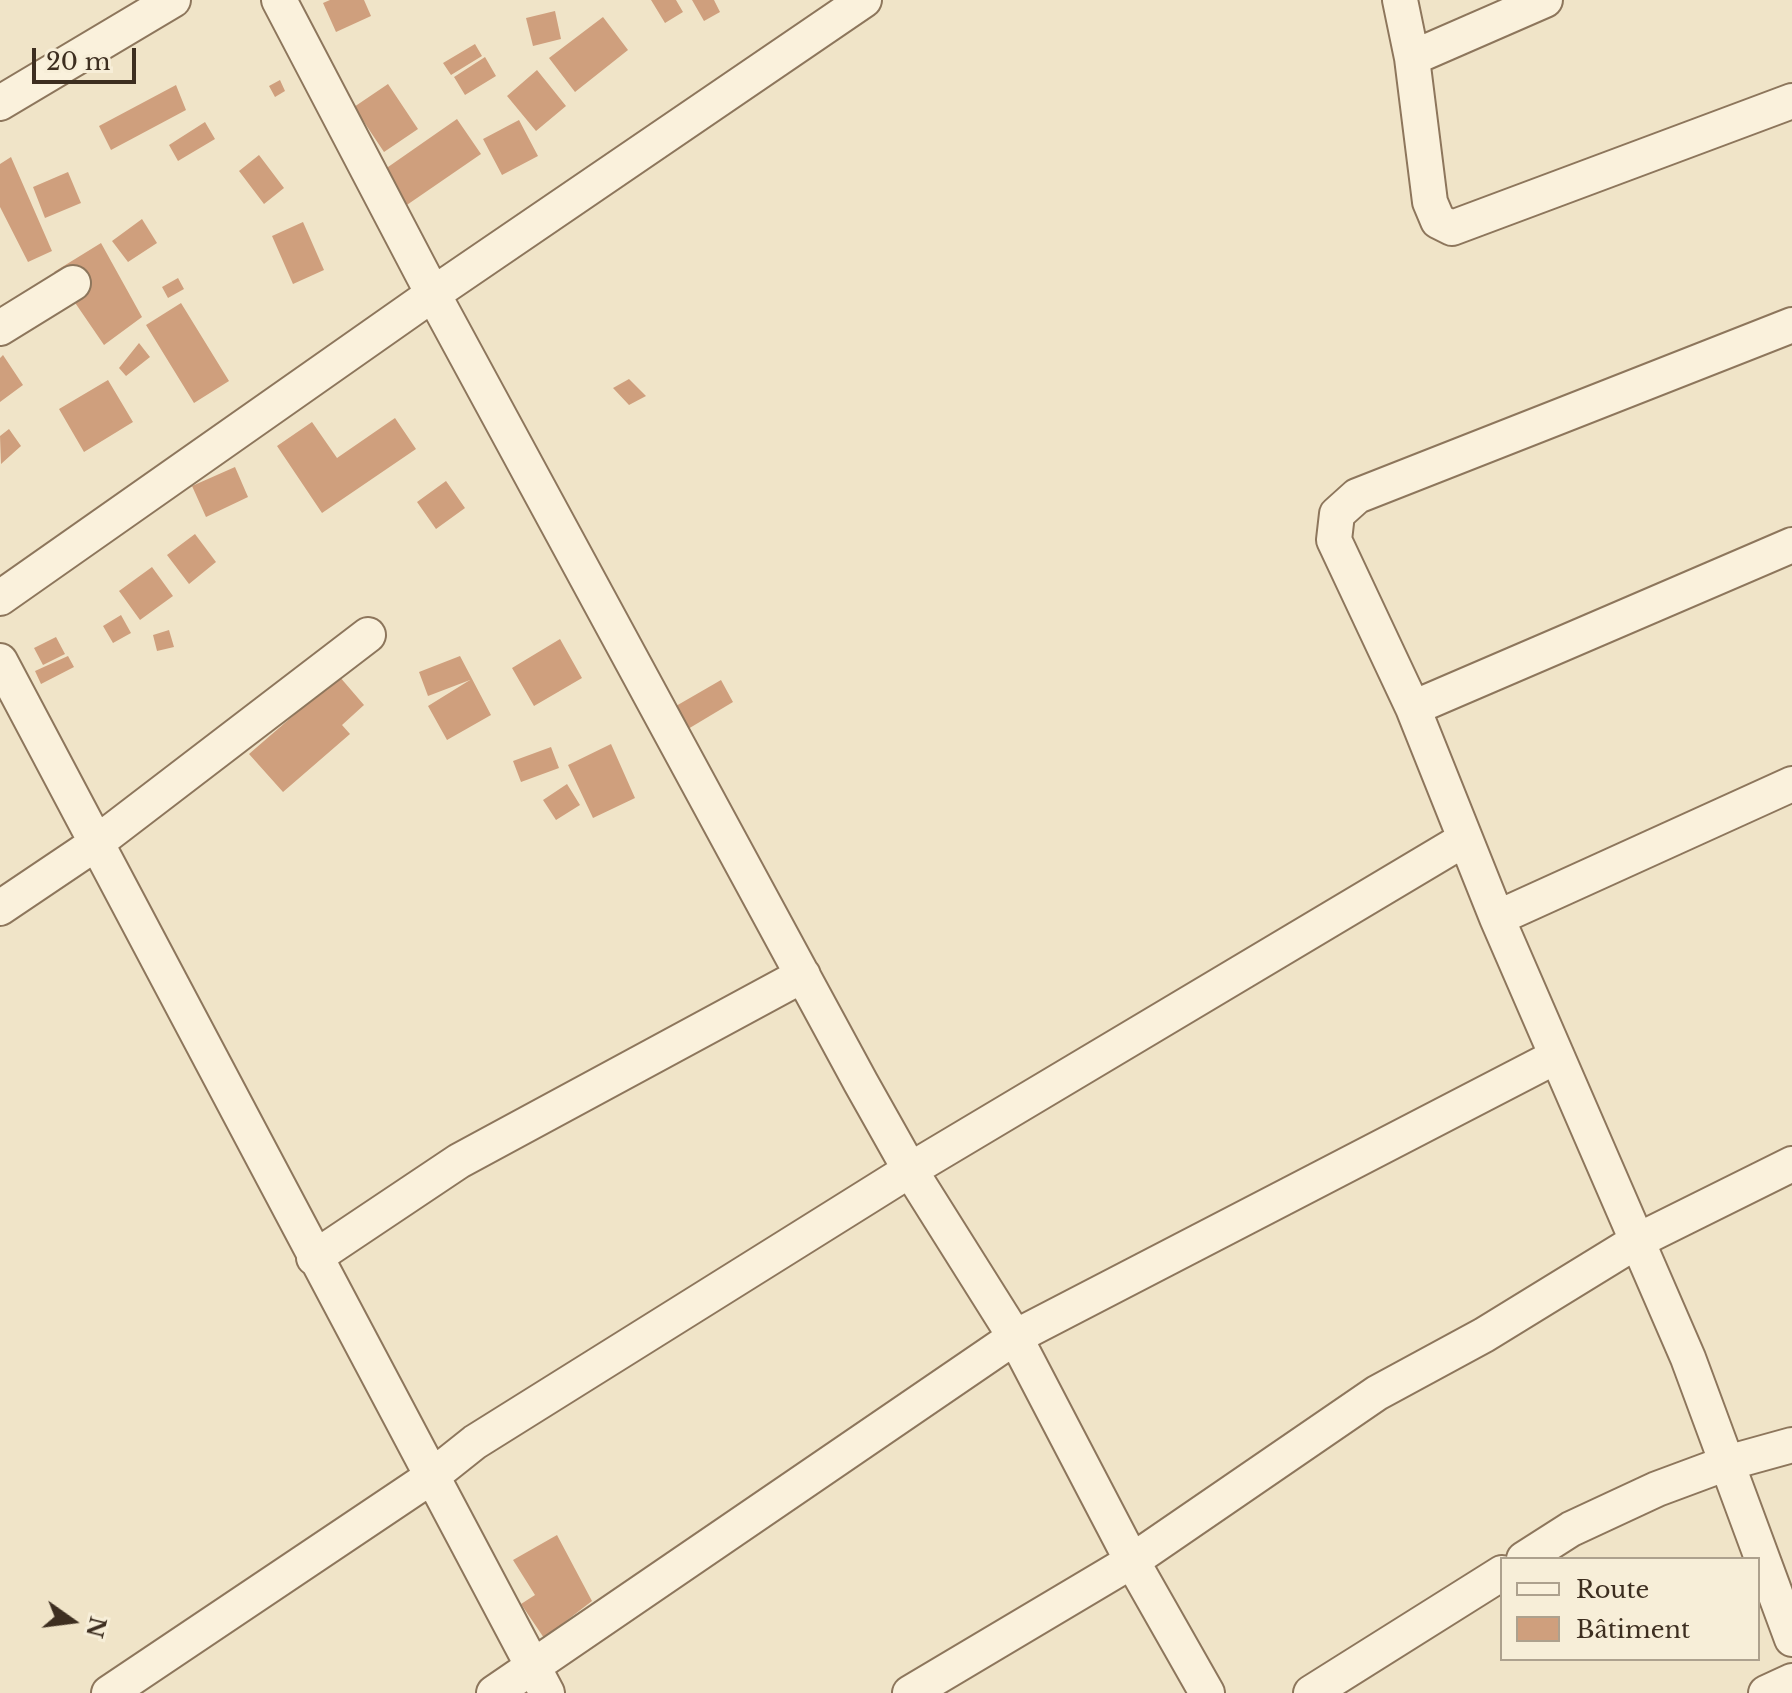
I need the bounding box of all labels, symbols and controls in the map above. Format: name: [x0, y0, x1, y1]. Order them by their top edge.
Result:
scale bar: [36, 32, 140, 82]
text: 20 m: [46, 47, 111, 76]
legend: [1500, 1557, 1760, 1661]
text: Route: [1576, 1575, 1649, 1604]
north arrow: [32, 1581, 112, 1661]
text: N: [80, 1614, 111, 1640]
text: Bâtiment: [1576, 1615, 1690, 1644]

